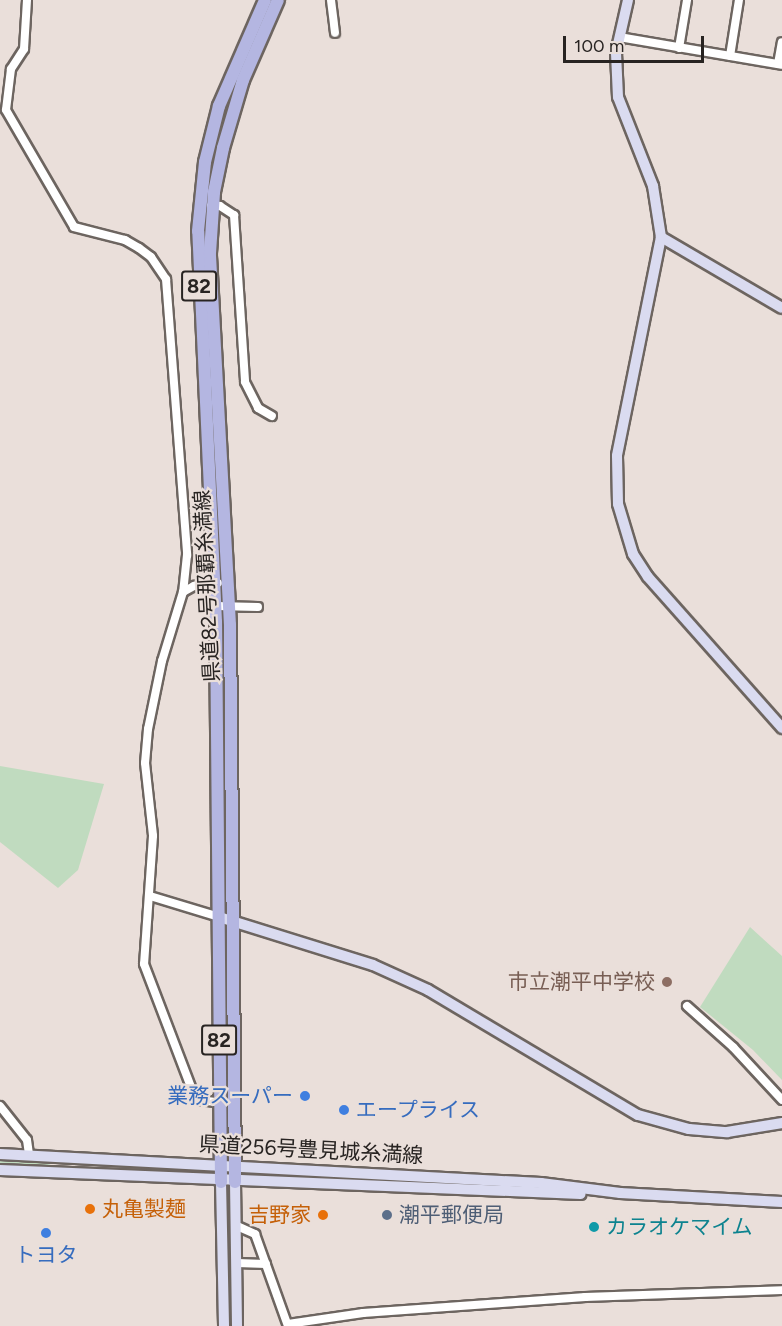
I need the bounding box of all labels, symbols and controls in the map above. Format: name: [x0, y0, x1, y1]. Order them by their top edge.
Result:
scale bar: [566, 24, 707, 62]
text: 100 m: [574, 35, 624, 57]
road number: 82: [181, 269, 217, 303]
street label: 県道82号那覇糸満線: [189, 489, 225, 683]
place label: 市立潮平中学校: [508, 969, 655, 995]
marker: 市立潮平中学校: [660, 975, 674, 989]
road number: 82: [201, 1023, 237, 1057]
place label: 業務スーパー: [167, 1083, 293, 1109]
marker: 業務スーパー: [298, 1089, 312, 1103]
place label: エープライス: [356, 1097, 482, 1123]
marker: エープライス: [337, 1103, 351, 1117]
street label: 県道256号豊見城糸満線: [198, 1132, 424, 1168]
place label: 丸亀製麺: [102, 1196, 186, 1222]
marker: 丸亀製麺: [83, 1202, 97, 1216]
place label: 吉野家: [248, 1202, 311, 1228]
place label: 潮平郵便局: [399, 1202, 504, 1228]
marker: 吉野家: [316, 1208, 330, 1222]
marker: 潮平郵便局: [380, 1208, 394, 1222]
place label: カラオケマイム: [606, 1214, 753, 1240]
marker: カラオケマイム: [587, 1220, 601, 1234]
marker: トヨタ: [39, 1226, 53, 1240]
place label: トヨタ: [15, 1242, 77, 1268]

